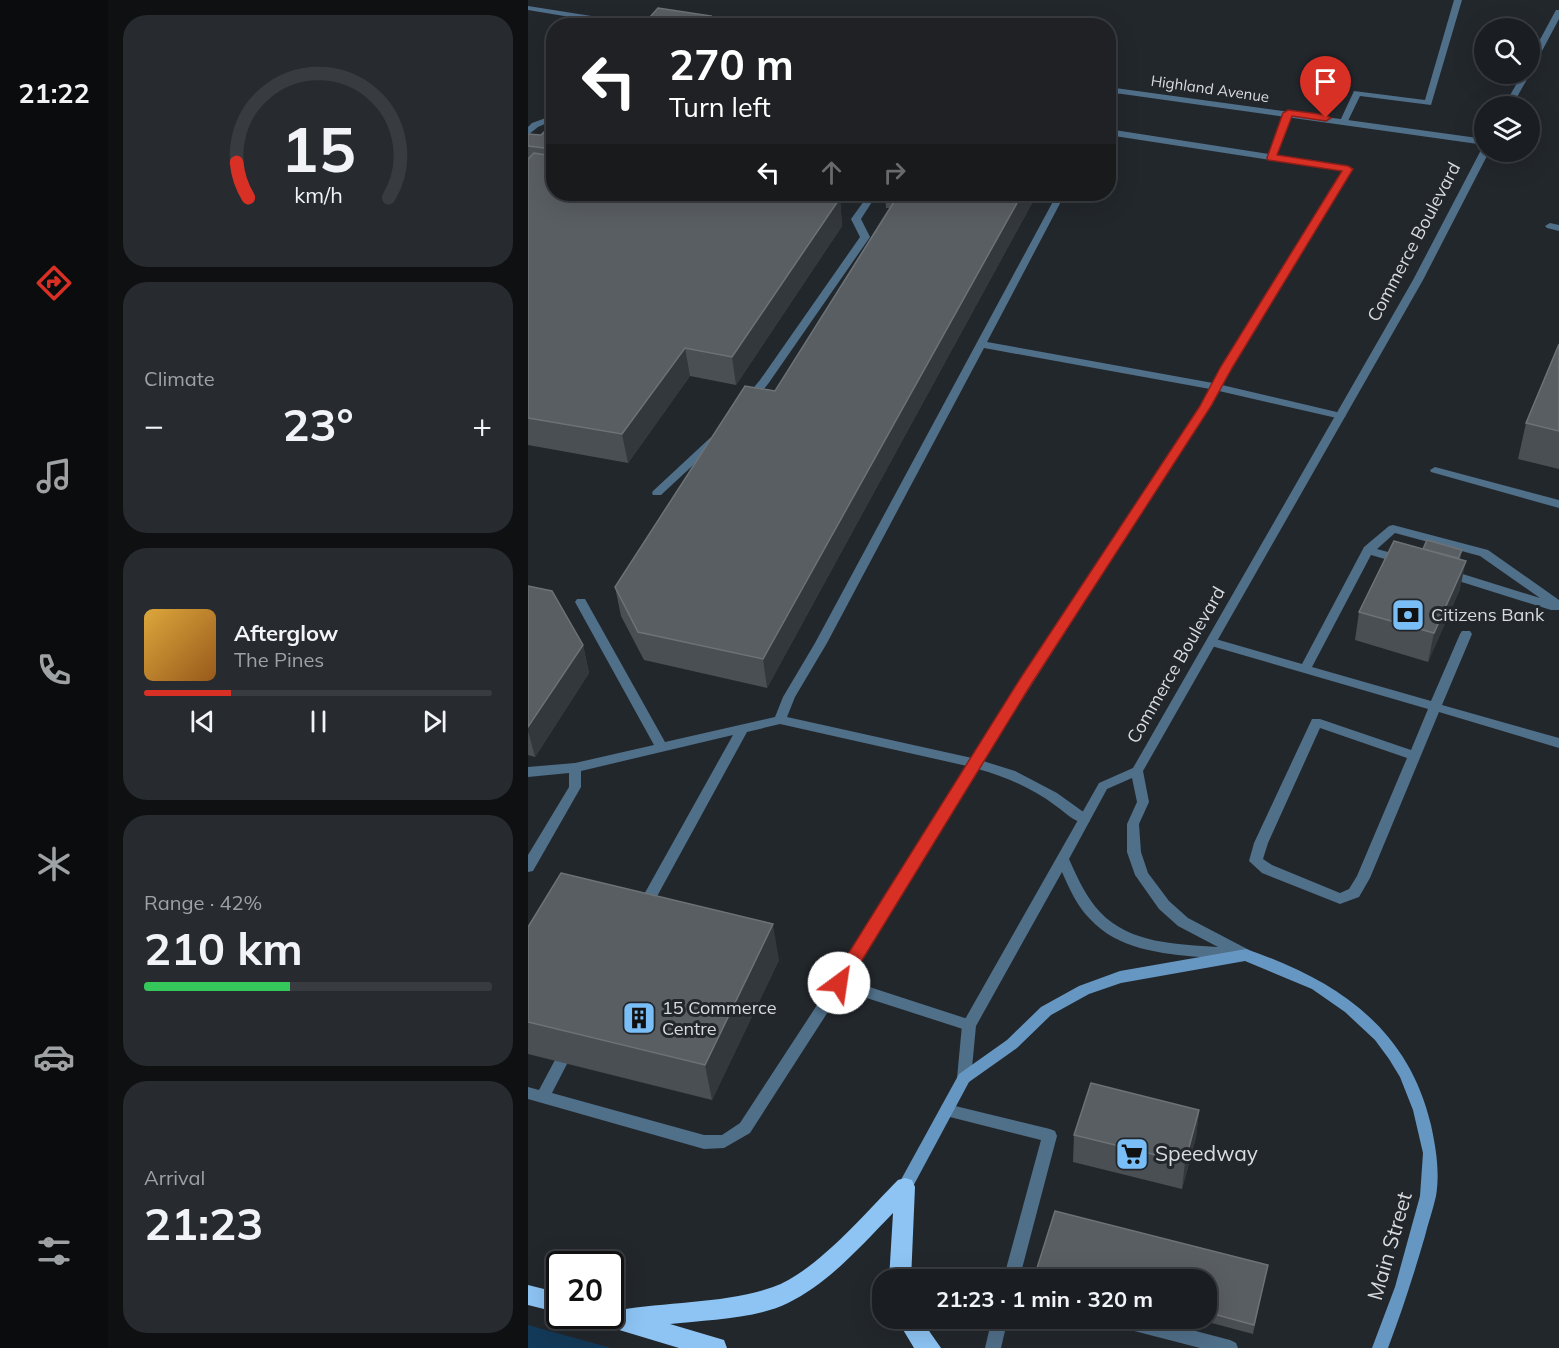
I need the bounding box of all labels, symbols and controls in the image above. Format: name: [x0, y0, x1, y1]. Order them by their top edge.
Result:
map controls: [1474, 18, 1540, 162]
button: search: [1474, 18, 1540, 84]
text: 270 m: [669, 38, 794, 91]
icon: left: [570, 42, 648, 120]
pin: [1300, 56, 1351, 118]
icon: arrive: [1309, 65, 1342, 98]
street label: Highland Avenue: [1150, 71, 1271, 106]
text: 21:22: [18, 76, 90, 110]
text: Turn left: [669, 90, 771, 124]
button: layers: [1474, 96, 1540, 162]
text: 15: [281, 109, 355, 188]
icon: left: [752, 156, 785, 189]
icon: ahead: [815, 156, 848, 189]
icon: right: [878, 156, 911, 189]
street label: Commerce Boulevard: [1362, 158, 1465, 325]
text: km/h: [294, 181, 342, 208]
icon: directions: [33, 262, 75, 304]
text: Climate: [144, 366, 215, 391]
text: 23°: [282, 396, 354, 452]
text: −: [144, 404, 164, 445]
text: +: [472, 404, 492, 445]
icon: music: [33, 455, 75, 497]
street label: Commerce Boulevard: [1121, 582, 1230, 747]
bank icon: Citizens Bank: [1390, 597, 1426, 633]
place label: Citizens Bank: [1431, 603, 1545, 626]
text: Afterglow: [234, 619, 338, 647]
text: The Pines: [234, 647, 324, 672]
icon: phone: [33, 649, 75, 691]
icon: previous: [186, 705, 219, 738]
icon: pause: [302, 705, 335, 738]
icon: next: [418, 705, 451, 738]
icon: climate: [33, 843, 75, 885]
text: Range · 42%: [144, 890, 262, 915]
text: 210 km: [144, 920, 303, 976]
position arrow: [807, 951, 871, 1015]
place label: 15 Commerce Centre: [662, 996, 777, 1040]
building icon: 15 Commerce Centre: [621, 1000, 657, 1036]
icon: car: [33, 1036, 75, 1078]
supermarket icon: Speedway: [1114, 1136, 1150, 1172]
place label: Speedway: [1155, 1140, 1258, 1166]
text: Arrival: [144, 1165, 205, 1190]
street label: Main Street: [1361, 1189, 1417, 1303]
text: 21:23: [144, 1195, 263, 1251]
icon: filters: [33, 1230, 75, 1272]
speed limit sign: 20: [546, 1251, 624, 1329]
text: 21:23 · 1 min · 320 m: [936, 1285, 1153, 1313]

